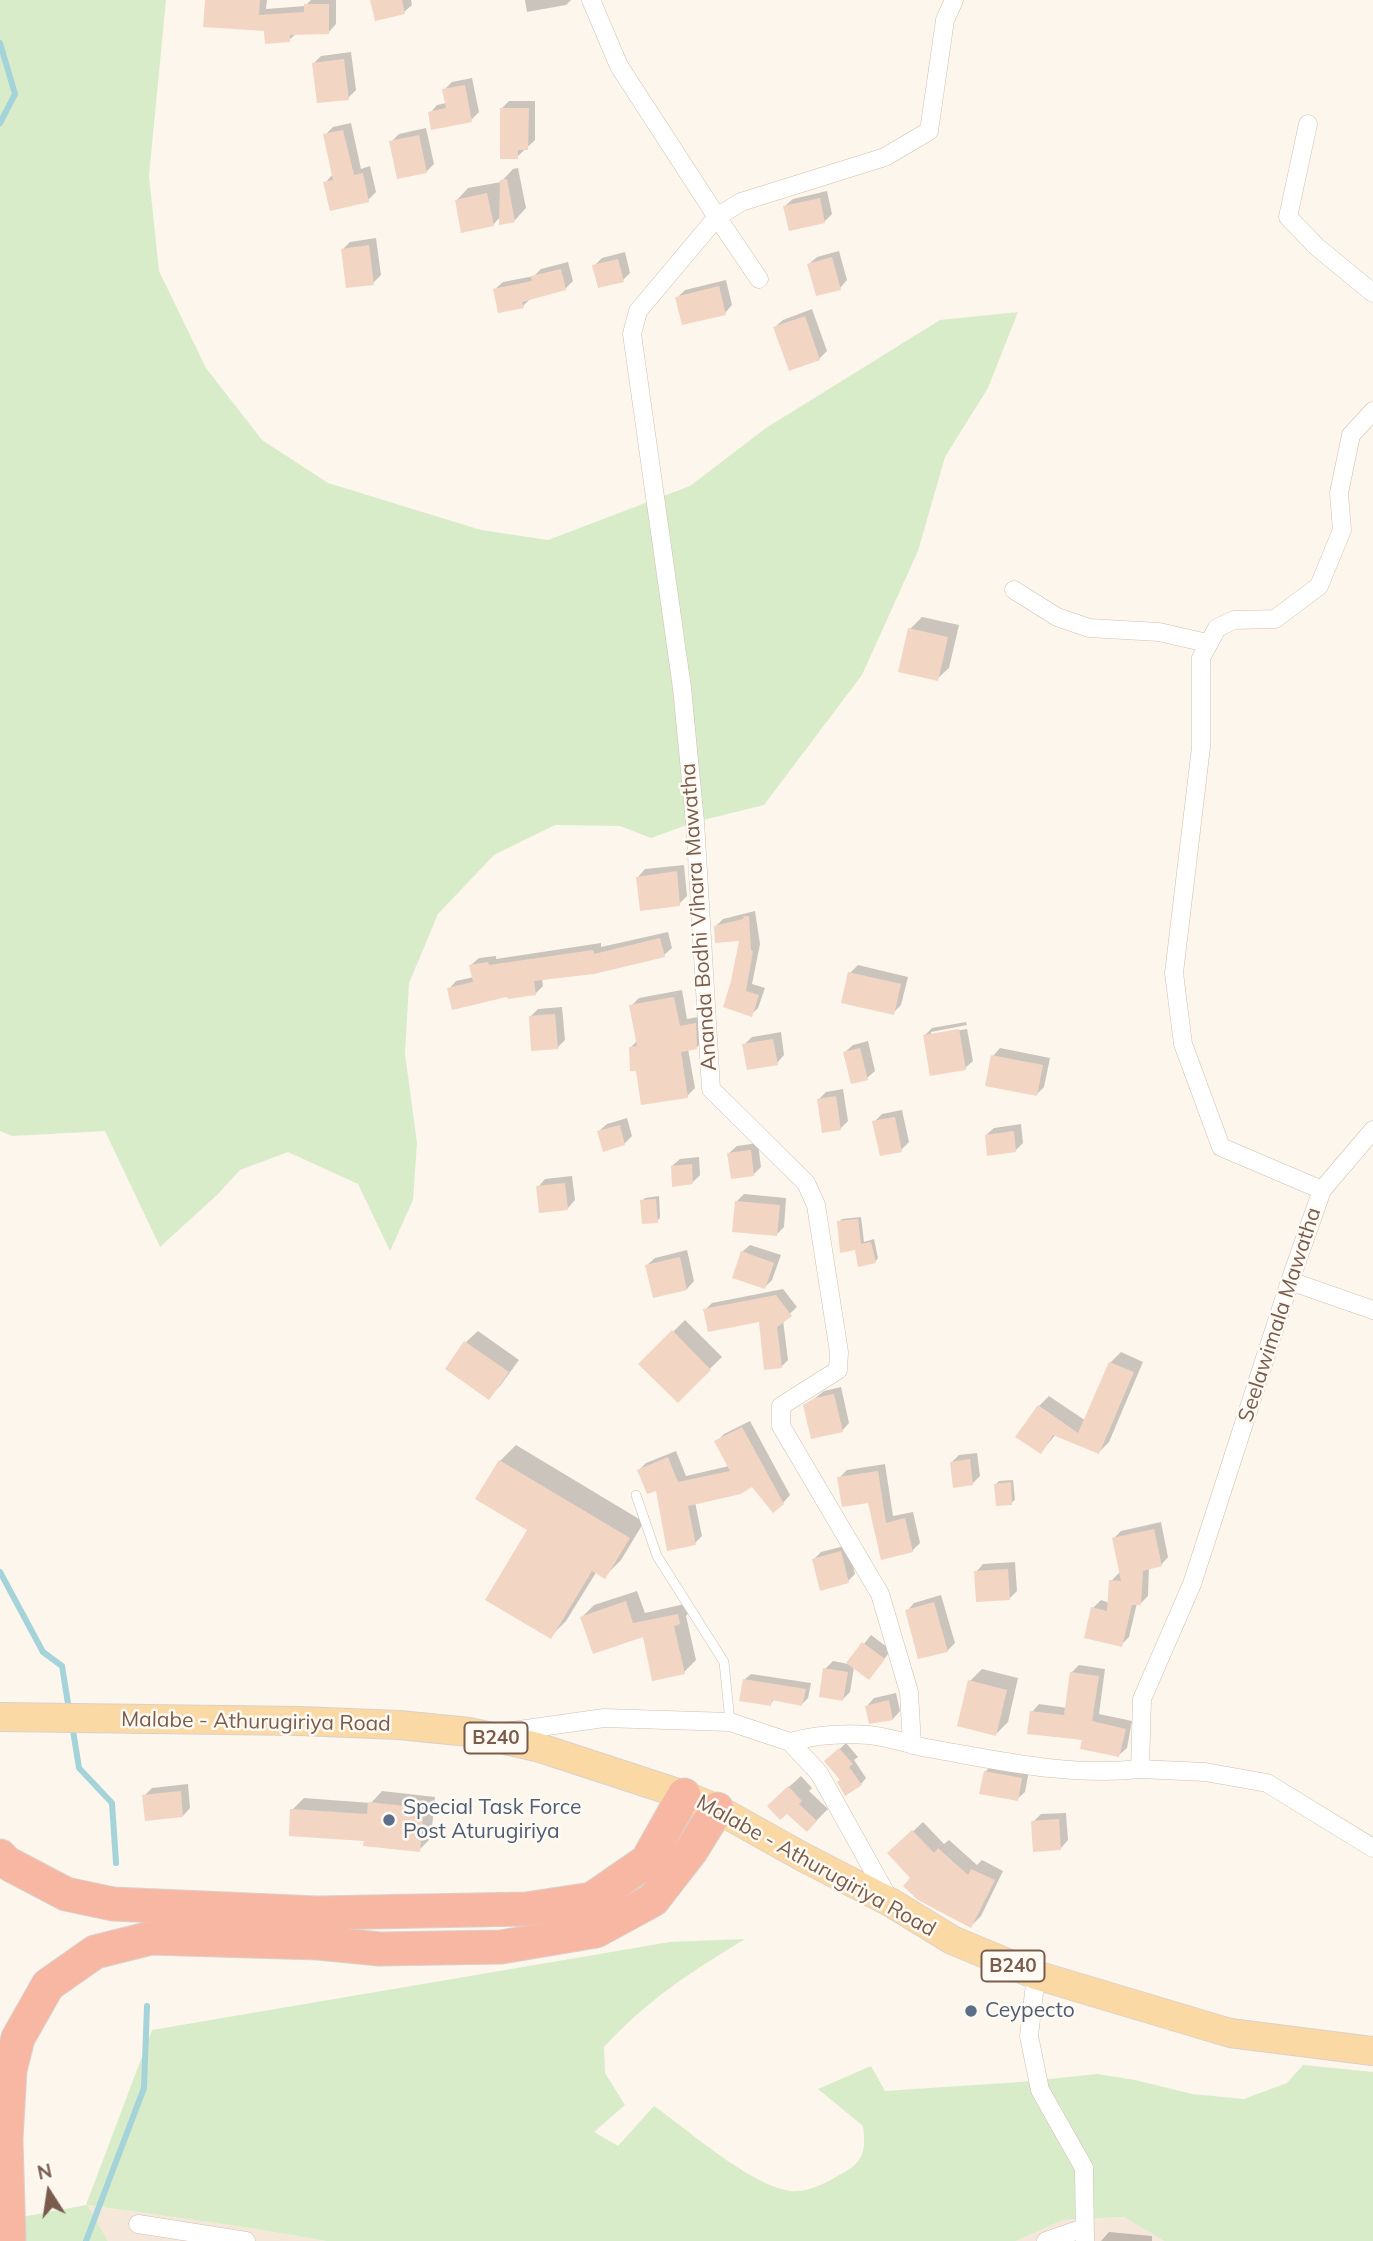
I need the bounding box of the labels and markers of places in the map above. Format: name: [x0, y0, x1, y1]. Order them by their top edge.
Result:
place label: Special Task Force Post Aturugiriya: [403, 1795, 581, 1845]
marker: Special Task Force Post Aturugiriya: [381, 1812, 397, 1828]
place label: Ceypecto: [985, 1998, 1075, 2024]
marker: Ceypecto: [963, 2003, 979, 2019]

